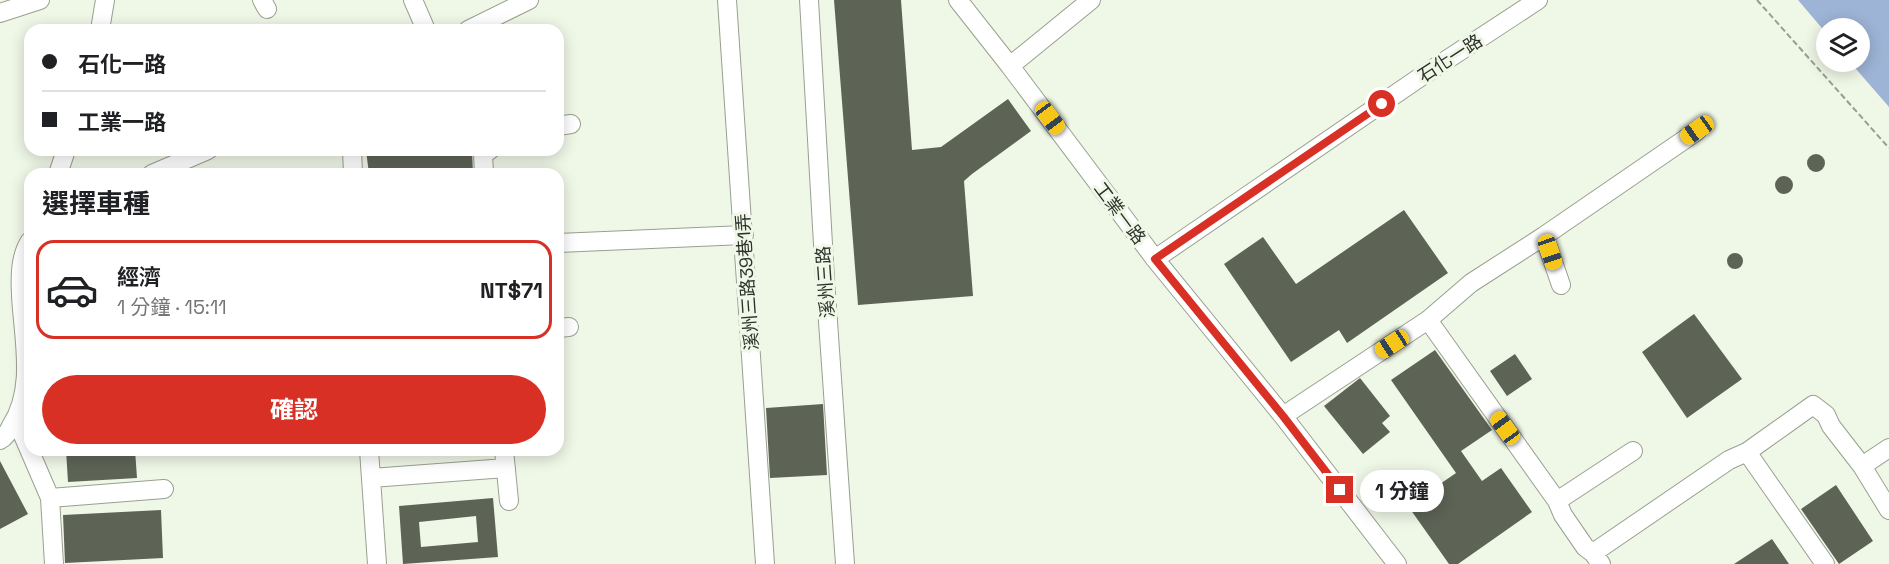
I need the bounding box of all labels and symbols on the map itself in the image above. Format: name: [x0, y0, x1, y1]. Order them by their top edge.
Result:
street label: 石化一路: [1414, 29, 1486, 87]
route start: [1368, 90, 1395, 117]
car: [1032, 98, 1068, 138]
car: [1677, 112, 1717, 148]
street label: 工業一路: [1089, 177, 1151, 249]
street label: 溪州三路39巷1弄: [731, 213, 763, 351]
car: [1536, 232, 1564, 272]
street label: 溪州三路: [811, 245, 839, 319]
car: [1372, 327, 1412, 361]
car: [1487, 408, 1523, 448]
callout: 1 分鐘: [1361, 469, 1445, 511]
route end: [1326, 476, 1353, 503]

